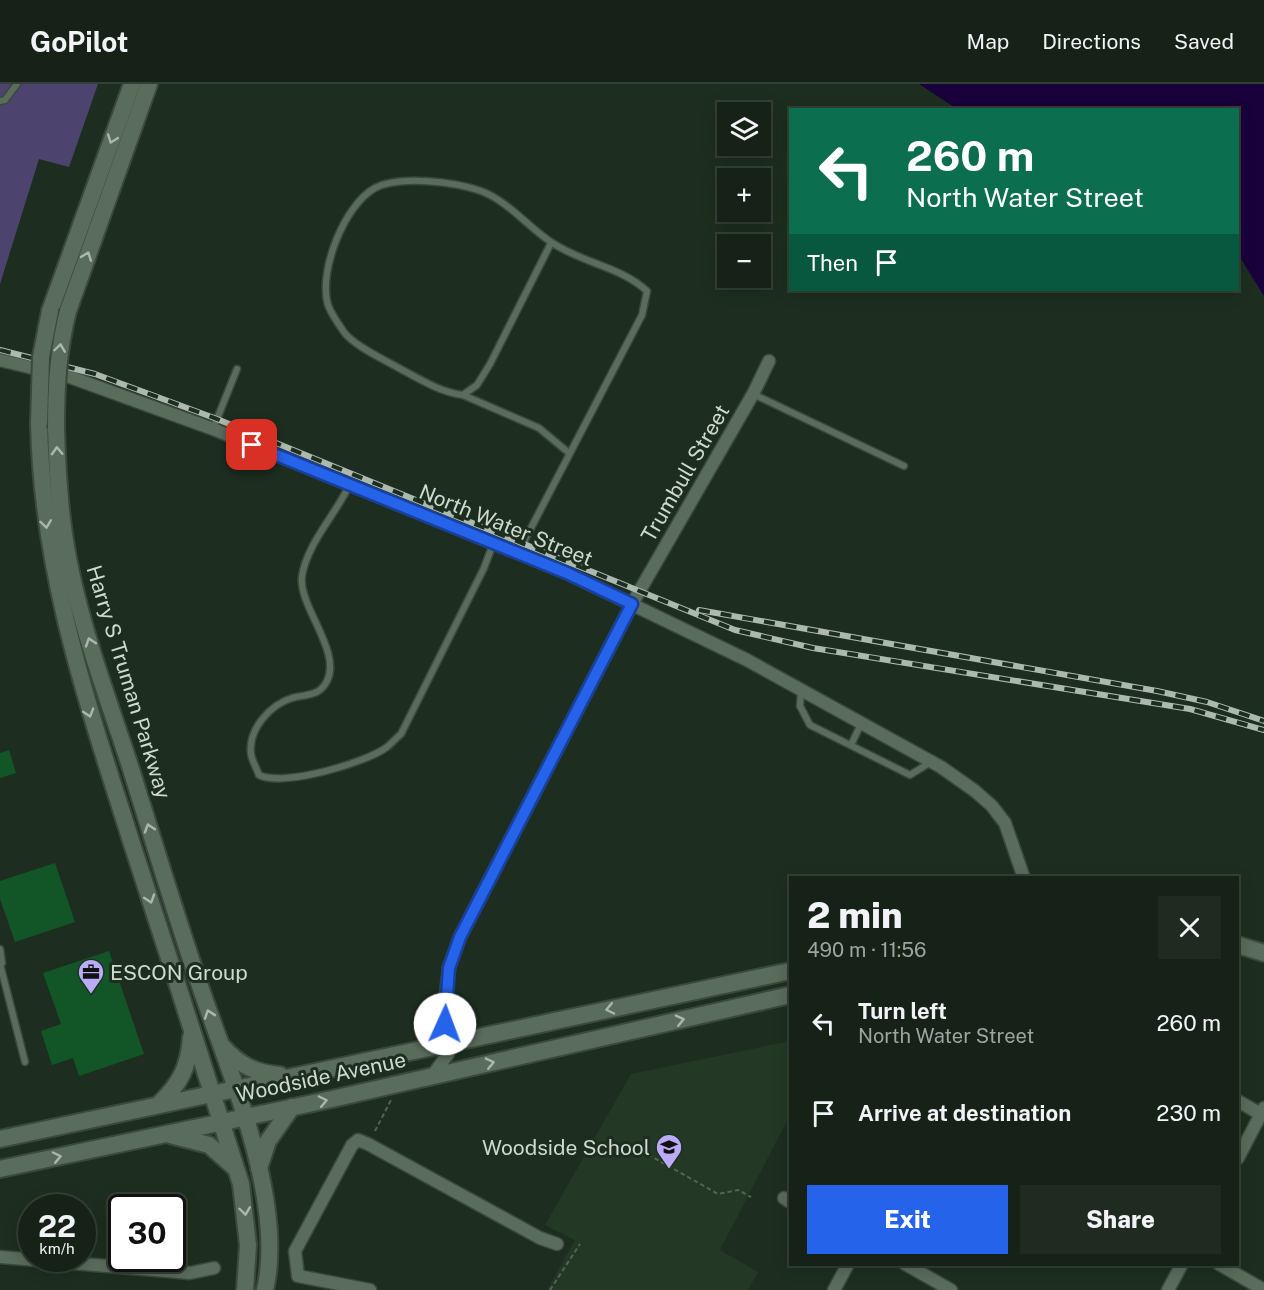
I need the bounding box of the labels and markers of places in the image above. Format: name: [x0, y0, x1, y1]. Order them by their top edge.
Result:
pin: [226, 419, 277, 470]
office icon: ESCON Group: [76, 957, 106, 995]
place label: ESCON Group: [110, 960, 248, 985]
school or university icon: Woodside School: [654, 1132, 684, 1170]
place label: Woodside School: [482, 1135, 650, 1160]

